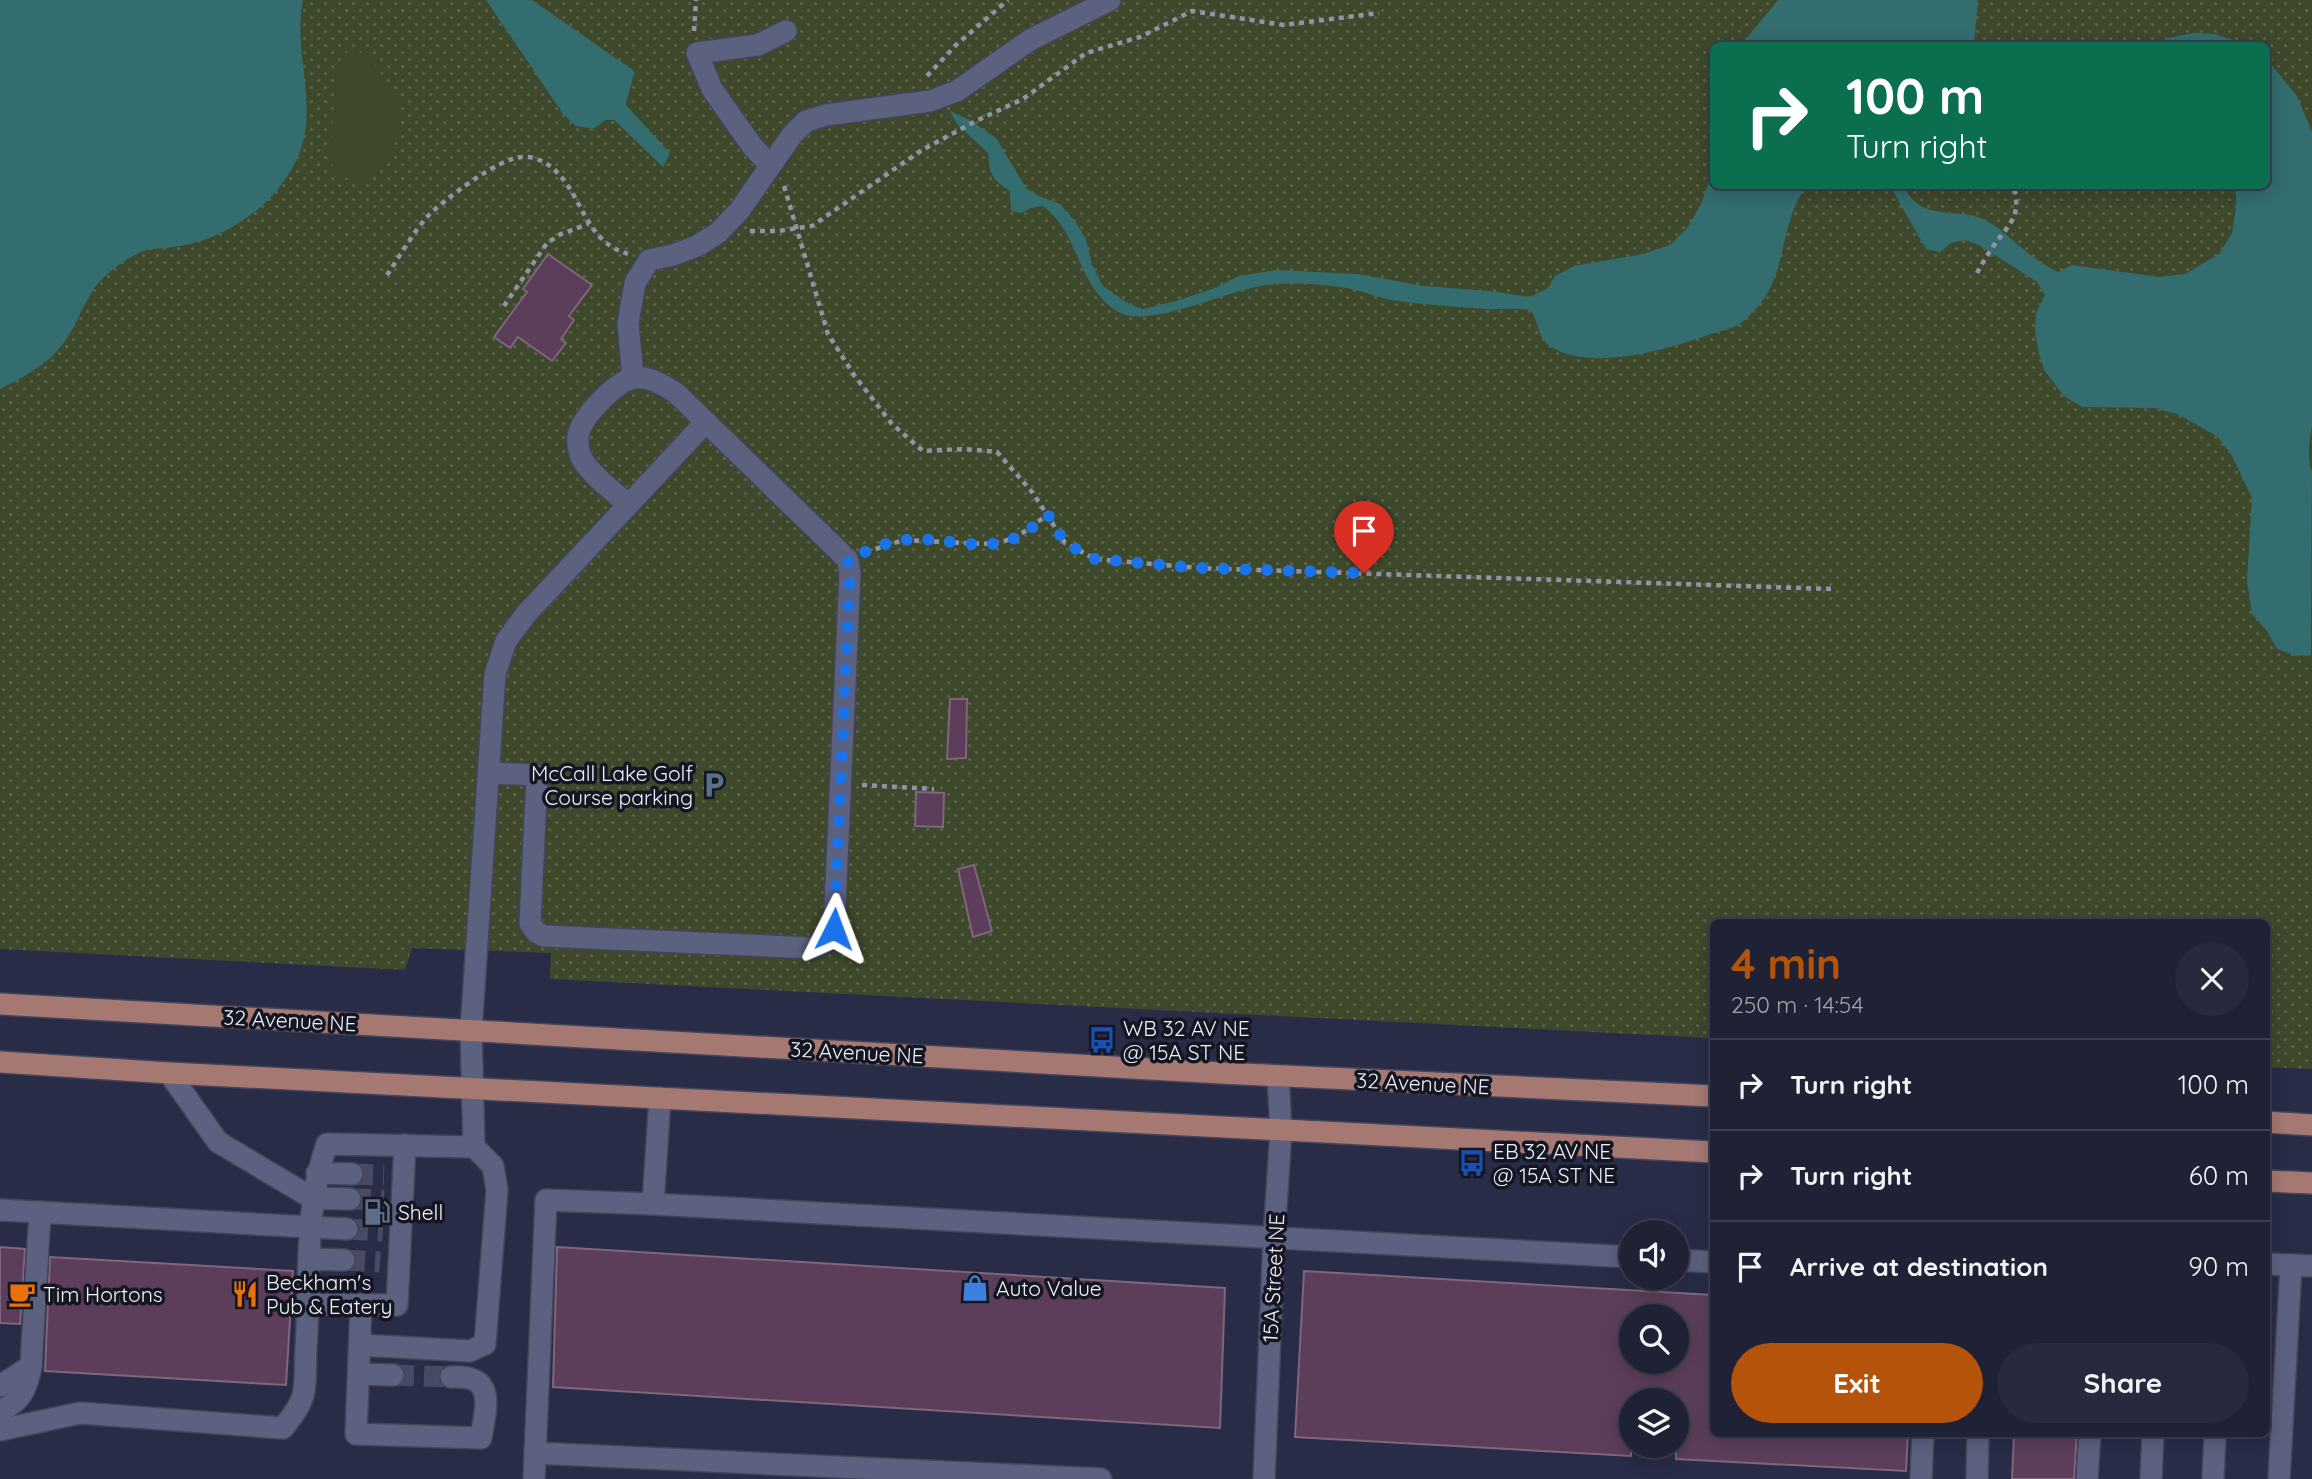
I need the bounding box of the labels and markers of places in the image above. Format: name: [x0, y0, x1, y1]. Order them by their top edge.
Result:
pin: [1334, 501, 1394, 573]
place label: McCall Lake Golf Course parking: [531, 760, 693, 810]
parking icon: McCall Lake Golf Course parking: [699, 770, 729, 800]
place label: WB 32 AV NE @ 15A ST NE: [1123, 1015, 1250, 1065]
bus stop icon: WB 32 AV NE @ 15A ST NE: [1087, 1025, 1117, 1055]
place label: EB 32 AV NE @ 15A ST NE: [1493, 1138, 1615, 1188]
bus stop icon: EB 32 AV NE @ 15A ST NE: [1457, 1148, 1487, 1178]
fuel station icon: Shell: [362, 1197, 392, 1227]
place label: Shell: [398, 1199, 443, 1225]
place label: Beckham's Pub & Eatery: [266, 1269, 392, 1319]
shop icon: Auto Value: [960, 1273, 990, 1303]
place label: Auto Value: [996, 1275, 1102, 1301]
cafe icon: Tim Hortons: [7, 1279, 37, 1309]
restaurant icon: Beckham's Pub & Eatery: [230, 1279, 260, 1309]
place label: Tim Hortons: [43, 1281, 163, 1307]

